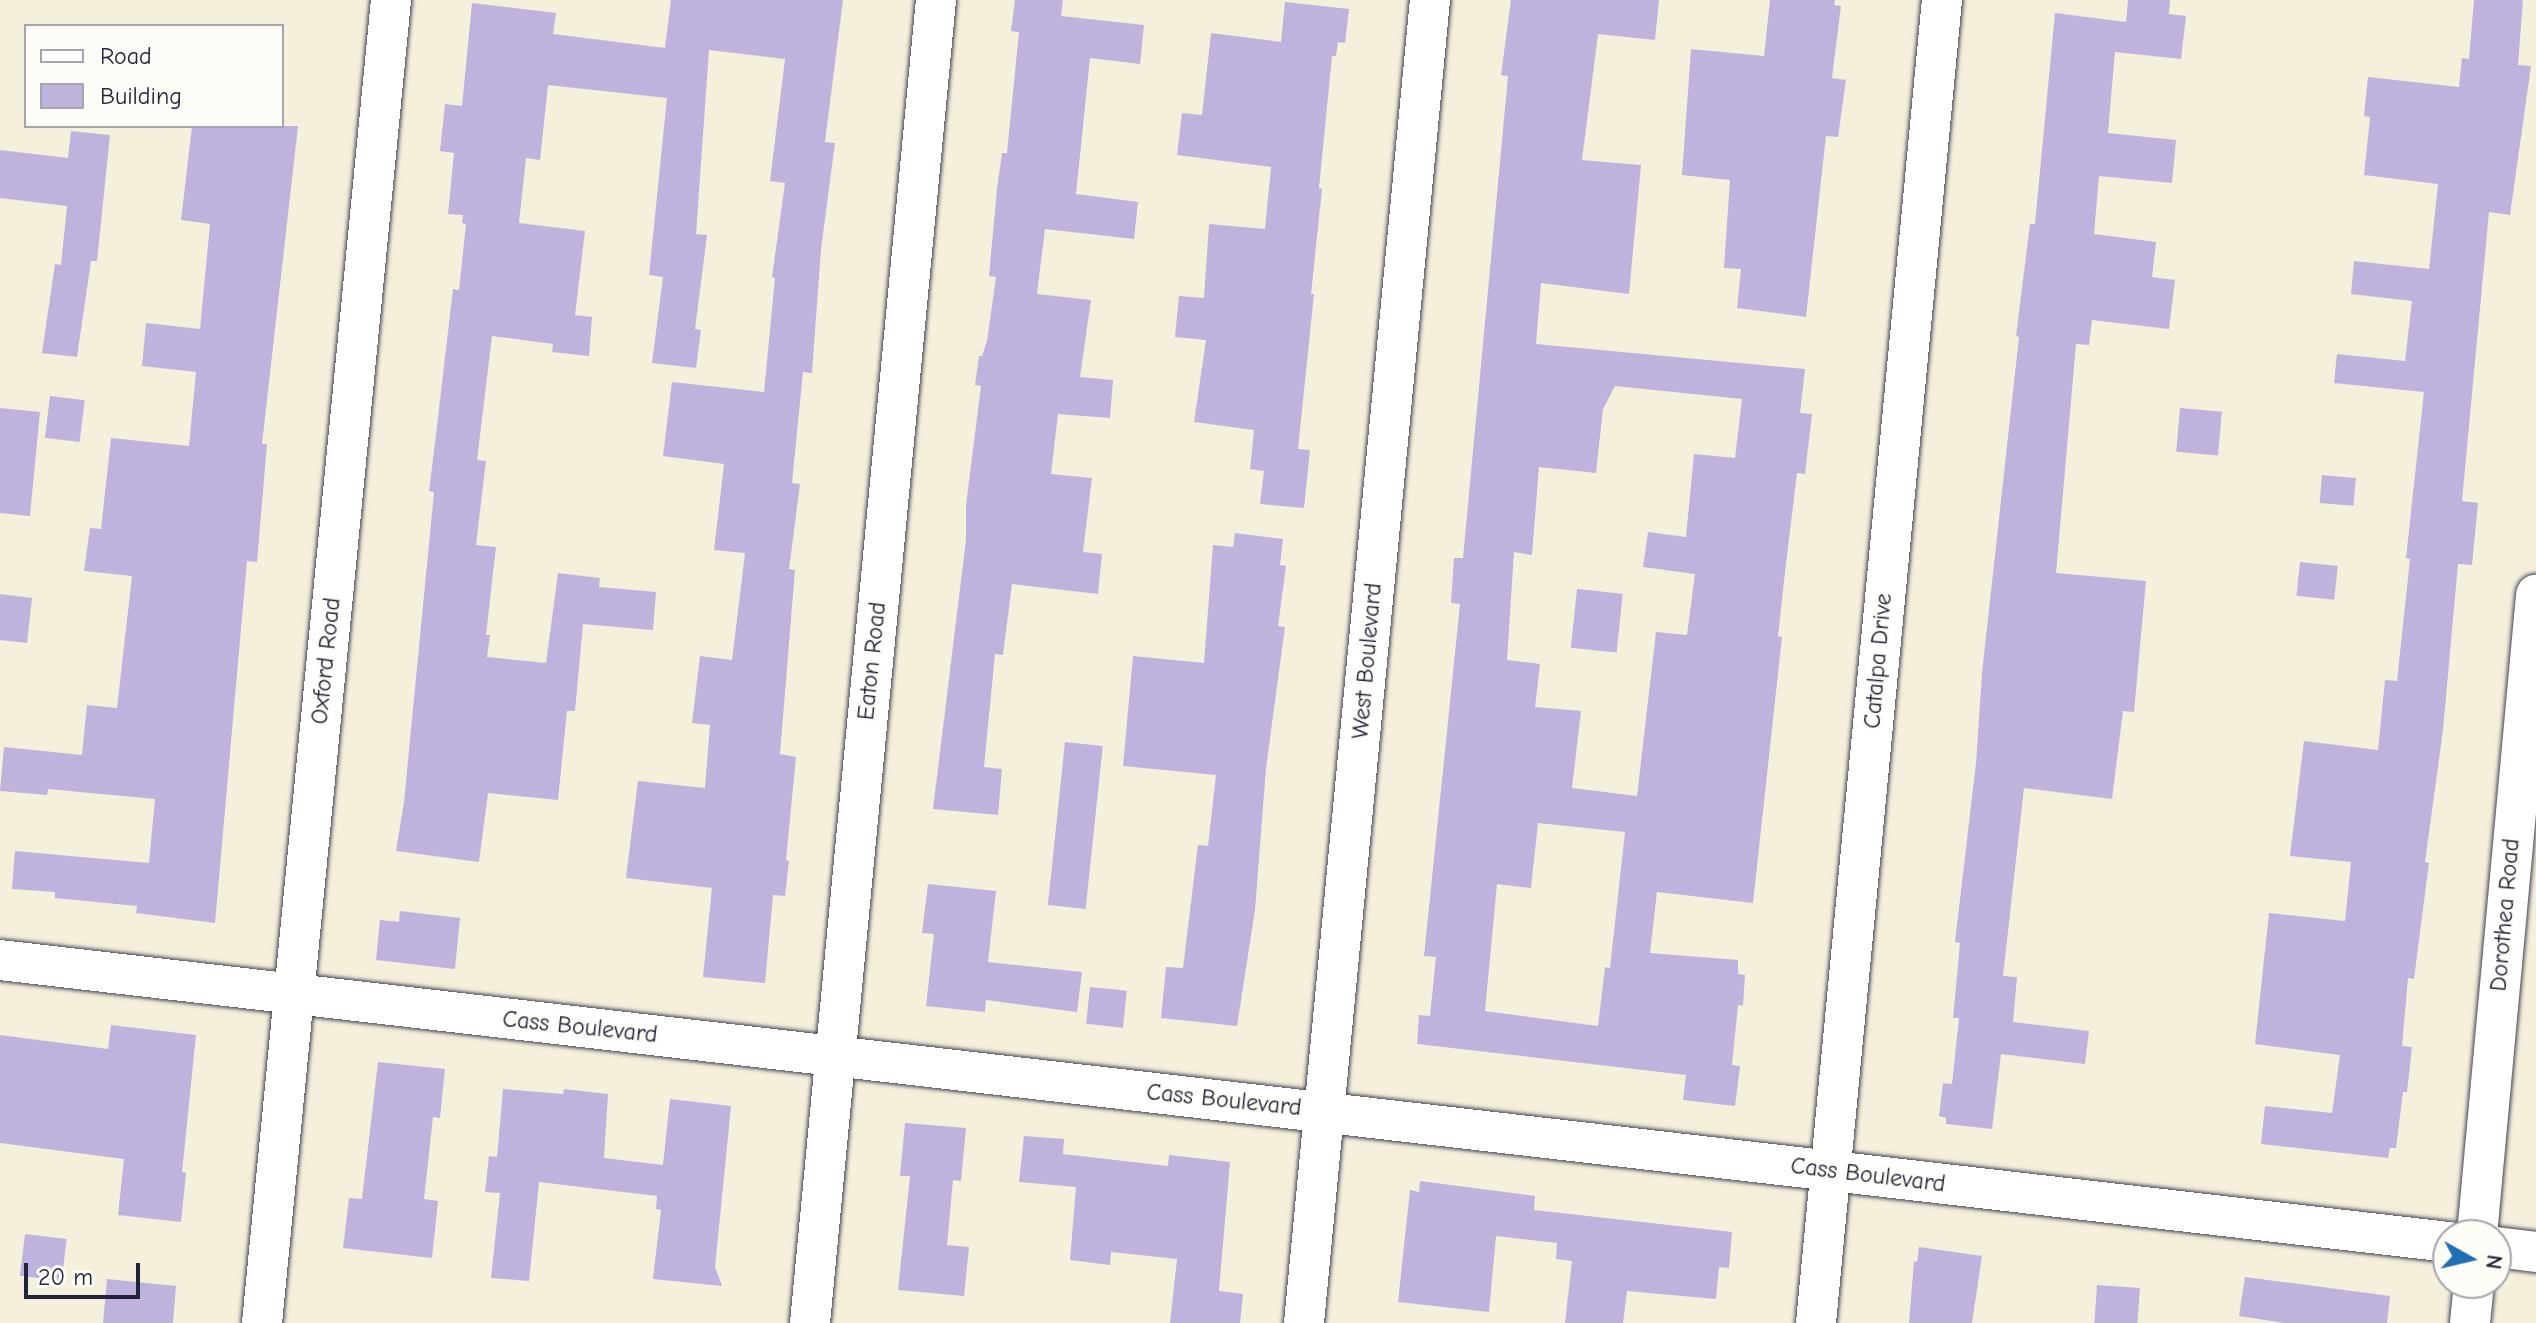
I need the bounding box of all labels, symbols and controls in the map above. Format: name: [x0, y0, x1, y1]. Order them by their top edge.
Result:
legend: [24, 24, 284, 128]
text: Road: [100, 42, 152, 70]
text: Building: [100, 82, 182, 110]
street label: West Boulevard: [1346, 582, 1388, 740]
street label: Catalpa Drive: [1858, 592, 1898, 730]
street label: Oxford Road: [305, 596, 347, 726]
street label: Eaton Road: [851, 600, 893, 722]
street label: Dorothea Road: [2484, 837, 2526, 993]
street label: Cass Boulevard: [501, 1005, 659, 1049]
street label: Cass Boulevard: [1145, 1078, 1303, 1122]
street label: Cass Boulevard: [1789, 1151, 1947, 1199]
north arrow: [2432, 1219, 2512, 1299]
scale bar: [28, 1247, 144, 1297]
text: N: [2480, 1253, 2508, 1271]
text: 20 m: [38, 1263, 93, 1291]

